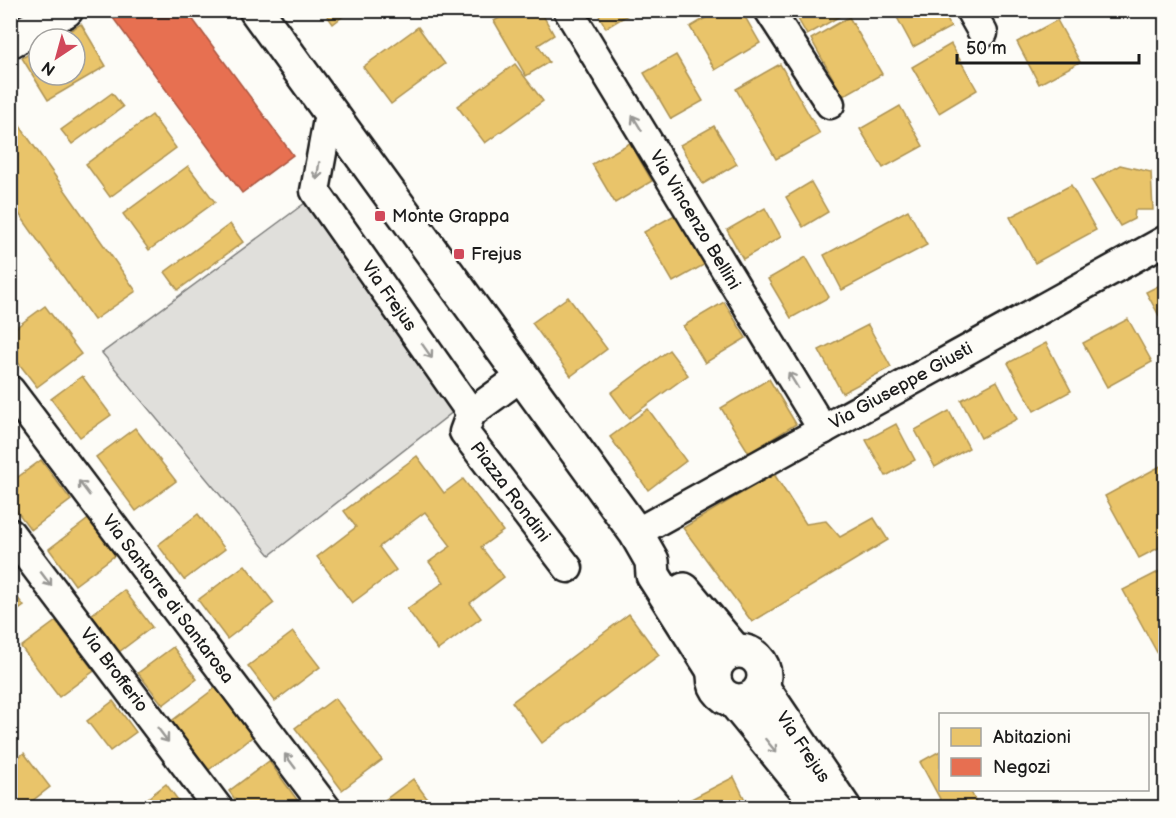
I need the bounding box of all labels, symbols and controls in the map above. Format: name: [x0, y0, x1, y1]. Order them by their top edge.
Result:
north arrow: [27, 27, 87, 87]
scale bar: [957, 27, 1138, 65]
text: 50 m: [966, 38, 1007, 59]
text: N: [39, 57, 60, 79]
one-way arrow: [630, 115, 642, 132]
street label: Via Vincenzo Bellini: [645, 147, 745, 293]
one-way arrow: [312, 161, 323, 180]
place label: Monte Grappa: [392, 206, 509, 227]
marker: Monte Grappa: [373, 209, 387, 223]
place label: Frejus: [471, 244, 522, 265]
marker: Frejus: [452, 247, 466, 261]
street label: Via Frejus: [357, 257, 421, 335]
street label: Via Giuseppe Giusti: [826, 338, 976, 434]
one-way arrow: [421, 343, 433, 359]
one-way arrow: [786, 372, 798, 389]
street label: Piazza Rondini: [466, 438, 554, 546]
one-way arrow: [78, 480, 91, 496]
street label: Via Santorre di Santarosa: [98, 511, 238, 687]
one-way arrow: [39, 571, 52, 587]
street label: Via Brofferio: [76, 624, 152, 716]
street label: Via Frejus: [772, 707, 834, 787]
legend: [939, 713, 1149, 791]
one-way arrow: [157, 727, 169, 743]
text: Abitazioni: [993, 727, 1071, 748]
one-way arrow: [764, 738, 778, 753]
one-way arrow: [284, 753, 297, 769]
text: Negozi: [993, 757, 1051, 778]

